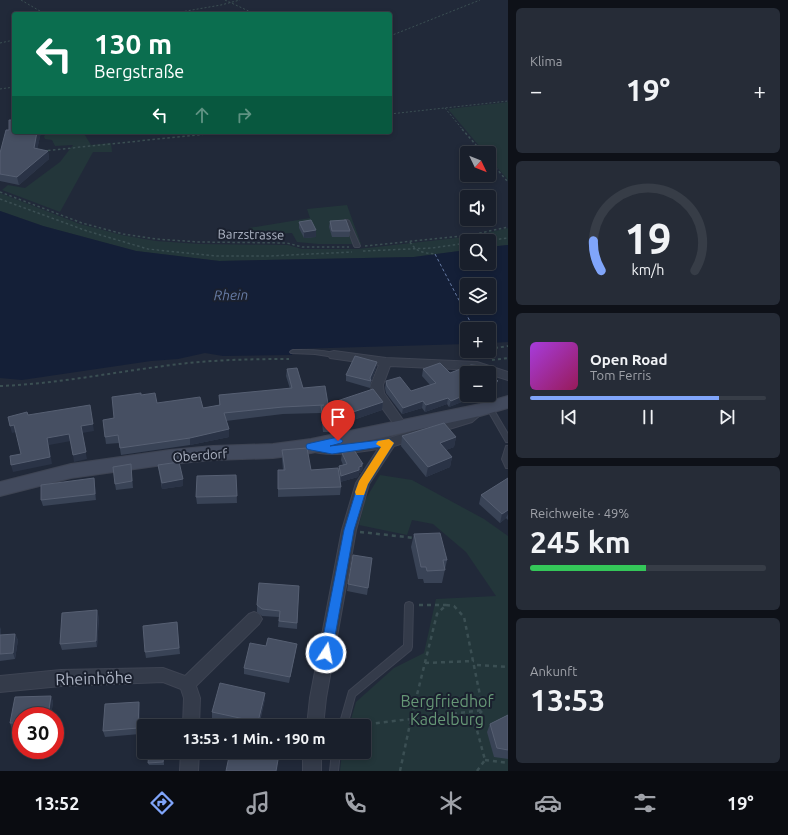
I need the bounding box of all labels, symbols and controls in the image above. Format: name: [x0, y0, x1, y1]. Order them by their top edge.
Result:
icon: left: [28, 28, 80, 80]
text: 130 m: [94, 28, 172, 59]
text: Klima: [530, 54, 562, 68]
text: Bergstraße: [94, 61, 184, 81]
text: 19°: [626, 73, 670, 107]
text: −: [530, 78, 542, 103]
text: +: [754, 78, 766, 103]
icon: left: [149, 104, 171, 126]
icon: ahead: [191, 104, 213, 126]
icon: right: [233, 104, 255, 126]
north arrow: [460, 146, 496, 182]
map controls: [460, 146, 496, 402]
button: sound: [460, 190, 496, 226]
text: 19: [625, 215, 671, 262]
street label: Barzstrasse: [218, 226, 284, 242]
button: search: [460, 234, 496, 270]
text: km/h: [632, 261, 664, 277]
button: layers: [460, 278, 496, 314]
water label: Rhein: [214, 287, 248, 303]
button: +: [460, 322, 496, 358]
text: Open Road: [590, 351, 667, 368]
button: −: [460, 366, 496, 402]
text: Tom Ferris: [590, 368, 651, 382]
pin: [321, 400, 355, 441]
icon: arrive: [327, 406, 349, 428]
icon: previous: [558, 406, 580, 428]
icon: pause: [637, 406, 659, 428]
icon: next: [716, 406, 738, 428]
street label: Oberdorf: [172, 446, 228, 464]
text: Reichweite · 49%: [530, 506, 629, 520]
text: 245 km: [530, 525, 631, 559]
position arrow: [305, 632, 347, 674]
text: Ankunft: [530, 664, 577, 678]
street label: Rheinhöhe: [55, 668, 133, 688]
text: 13:53: [530, 683, 605, 717]
park label: Bergfriedhof Kadelburg: [400, 692, 494, 728]
speed limit sign: 30: [12, 707, 64, 759]
text: 13:53 · 1 Min. · 190 m: [183, 730, 326, 747]
icon: directions: [148, 789, 176, 817]
icon: music: [244, 789, 272, 817]
icon: phone: [341, 789, 369, 817]
icon: climate: [437, 789, 465, 817]
icon: car: [534, 789, 562, 817]
icon: filters: [631, 789, 659, 817]
text: 13:52: [34, 793, 79, 813]
text: 19°: [727, 793, 754, 813]

